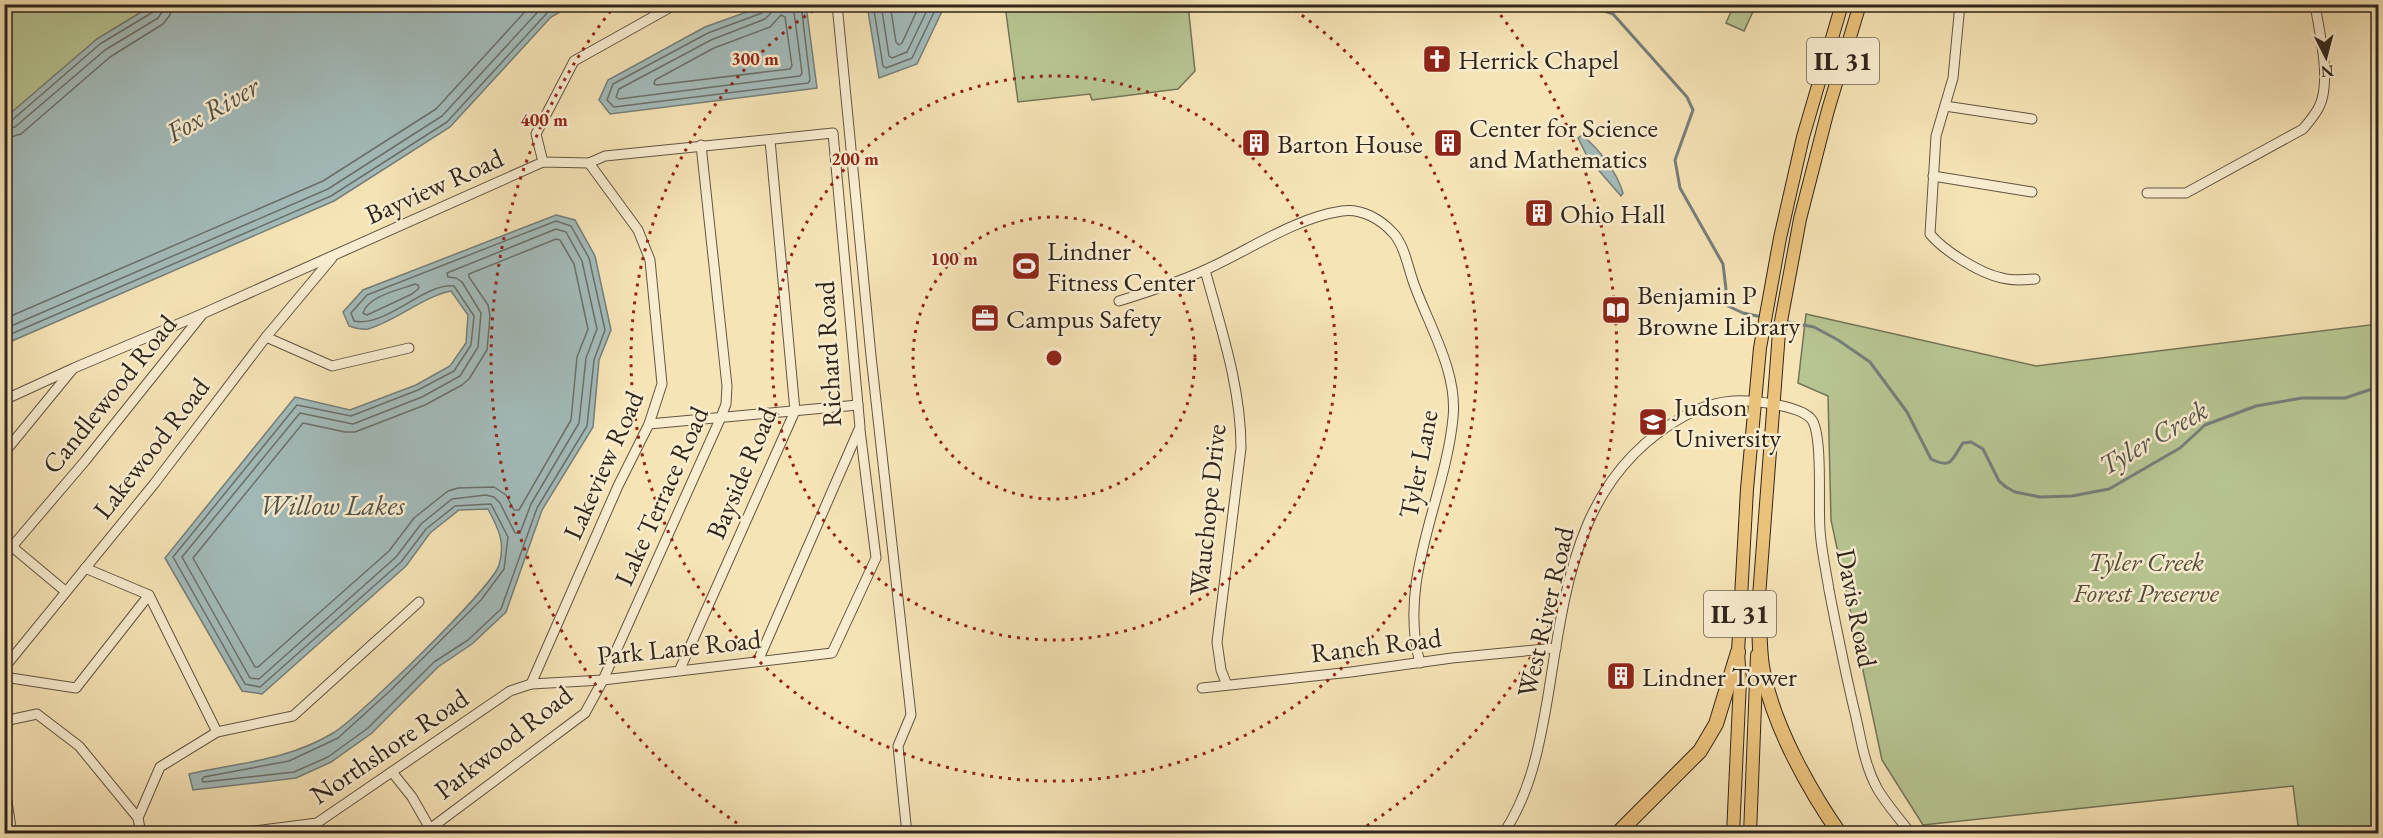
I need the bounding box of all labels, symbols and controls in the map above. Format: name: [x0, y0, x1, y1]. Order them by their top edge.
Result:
north arrow: [2296, 27, 2356, 87]
road number: IL 31: [1807, 38, 1879, 84]
place label: Herrick Chapel: [1458, 42, 1619, 77]
church icon: Herrick Chapel: [1421, 43, 1453, 75]
text: 300 m: [731, 47, 779, 70]
text: N: [2320, 60, 2335, 83]
water label: Fox River: [158, 67, 266, 151]
text: 400 m: [520, 108, 568, 131]
place label: Center for Science and Mathematics: [1469, 110, 1658, 176]
place label: Barton House: [1277, 126, 1423, 161]
building icon: Barton House: [1240, 127, 1272, 159]
building icon: Center for Science and Mathematics: [1432, 127, 1464, 159]
street label: Bayview Road: [359, 140, 509, 232]
text: 200 m: [831, 147, 879, 170]
place label: Ohio Hall: [1560, 196, 1666, 231]
building icon: Ohio Hall: [1523, 197, 1555, 229]
place label: Lindner Fitness Center: [1047, 233, 1196, 299]
text: 100 m: [930, 247, 978, 270]
sports icon: Lindner Fitness Center: [1010, 250, 1042, 282]
place label: Benjamin P Browne Library: [1637, 277, 1801, 343]
street label: Richard Road: [807, 280, 849, 428]
library icon: Benjamin P Browne Library: [1600, 294, 1632, 326]
place label: Campus Safety: [1006, 301, 1162, 336]
office icon: Campus Safety: [969, 302, 1001, 334]
street label: Candlewood Road: [34, 307, 184, 481]
centre of rings: [1044, 348, 1064, 368]
street label: Lakewood Road: [85, 370, 217, 526]
street label: Lakeview Road: [555, 385, 651, 545]
place label: Judson University: [1672, 389, 1781, 455]
water label: Tyler Creek: [2092, 391, 2214, 483]
street label: Lake Terrace Road: [606, 401, 716, 591]
street label: Bayside Road: [698, 402, 785, 544]
school or university icon: Judson University: [1637, 406, 1669, 438]
street label: Tyler Lane: [1390, 407, 1446, 521]
street label: Wauchope Drive: [1181, 422, 1233, 598]
water label: Willow Lakes: [259, 487, 405, 523]
street label: West River Road: [1508, 523, 1582, 701]
park label: Tyler Creek Forest Preserve: [2072, 544, 2220, 610]
street label: Davis Road: [1828, 546, 1886, 670]
road number: IL 31: [1704, 591, 1776, 637]
street label: Ranch Road: [1309, 620, 1444, 670]
street label: Park Lane Road: [595, 621, 763, 673]
place label: Lindner Tower: [1642, 659, 1797, 694]
building icon: Lindner Tower: [1605, 660, 1637, 692]
street label: Parkwood Road: [427, 677, 579, 807]
street label: Northshore Road: [303, 680, 475, 812]

